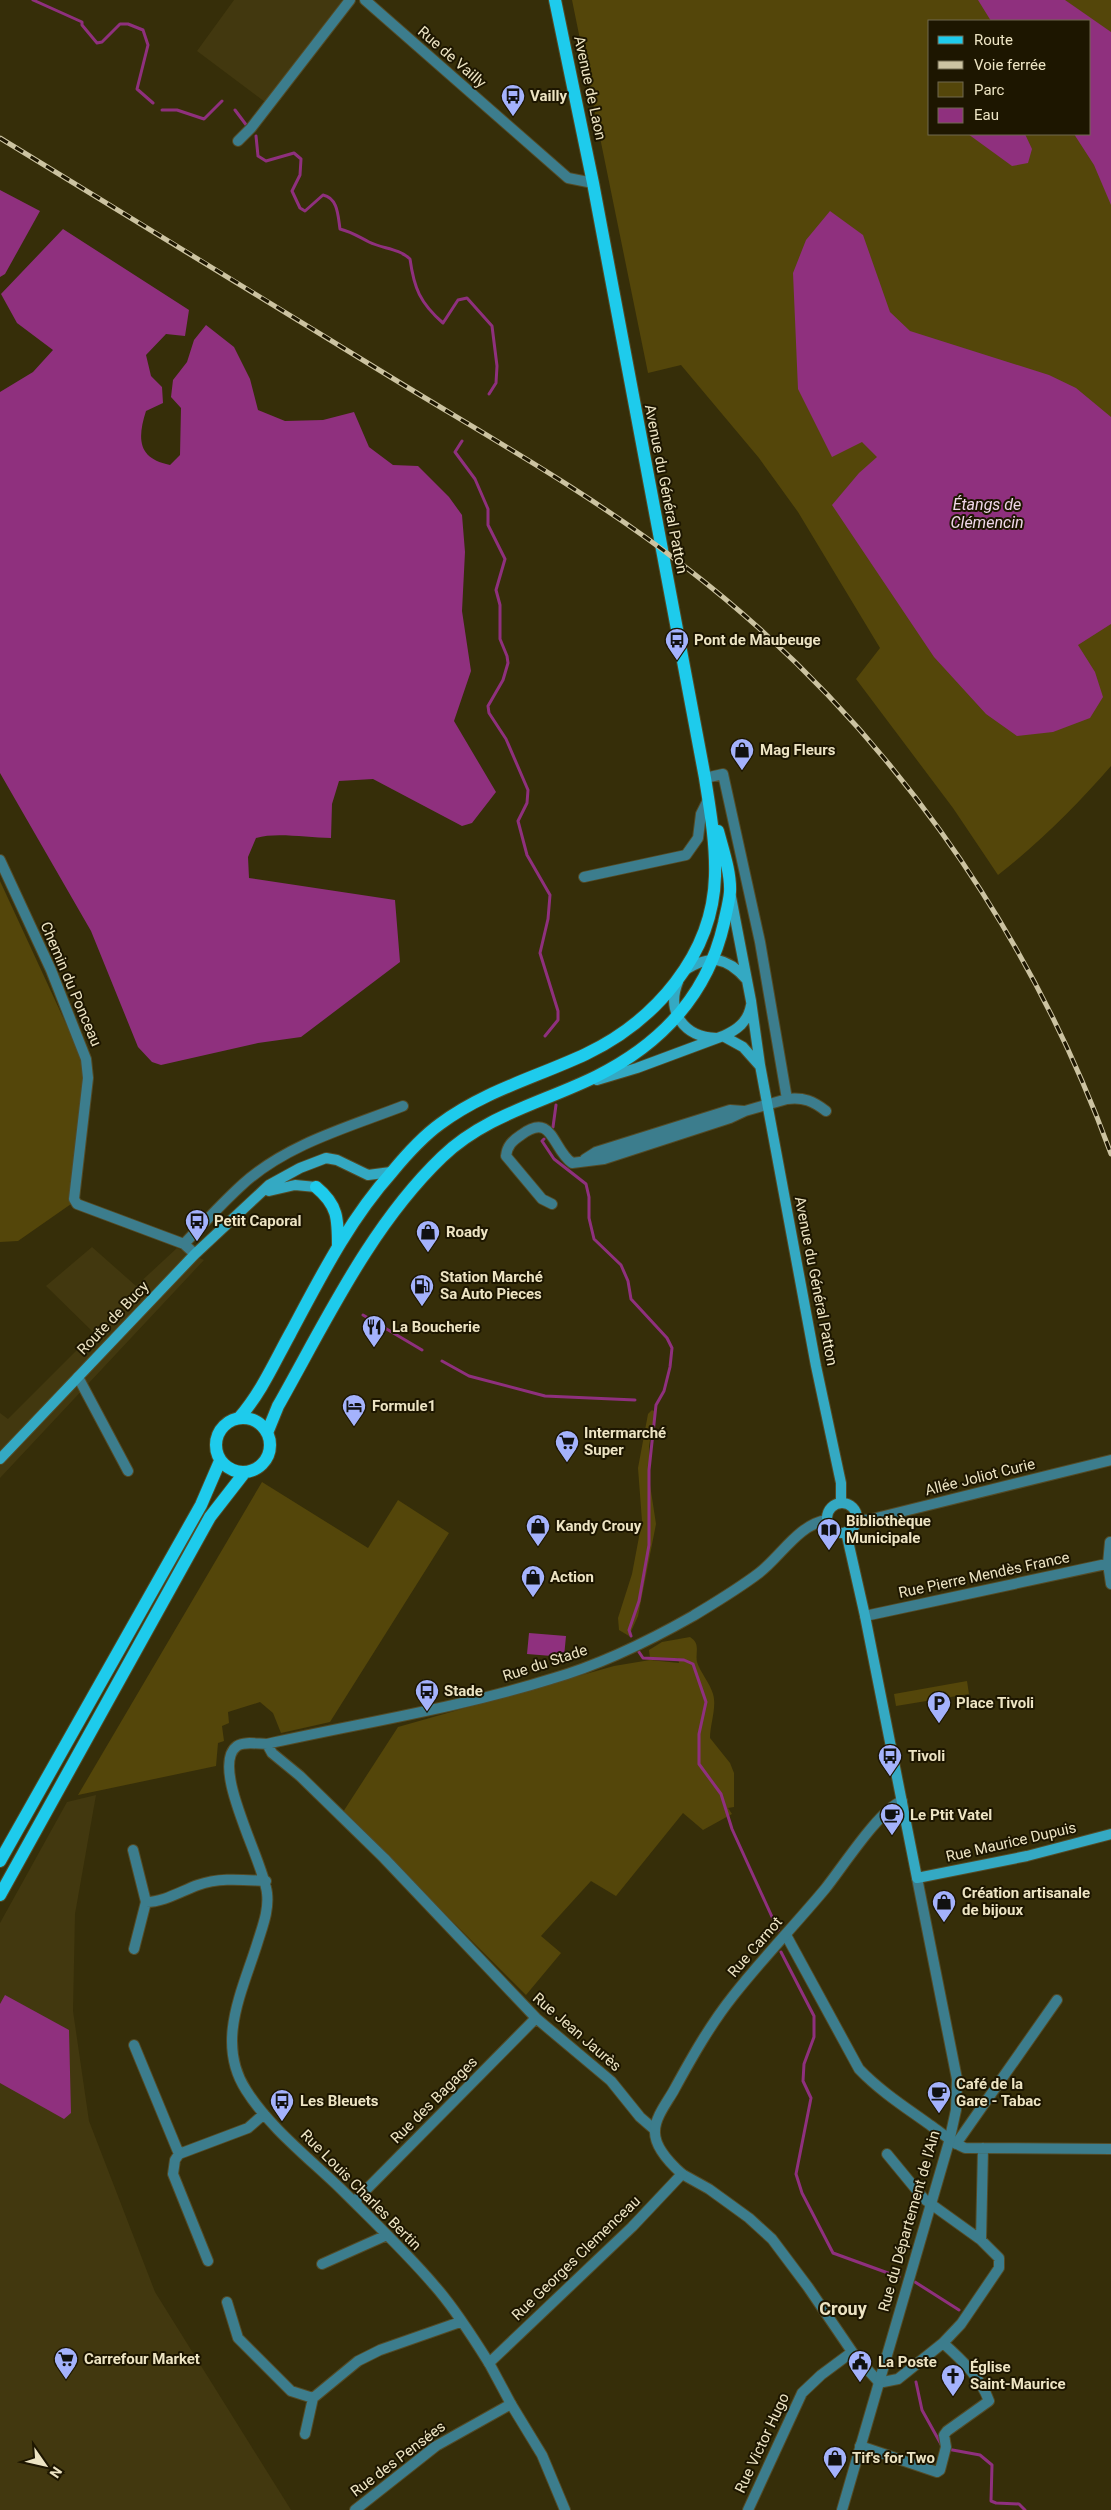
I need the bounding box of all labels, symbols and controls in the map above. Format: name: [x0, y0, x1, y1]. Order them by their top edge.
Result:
legend: [928, 20, 1091, 135]
street label: Rue de Vailly: [414, 22, 490, 92]
text: Route: [974, 31, 1013, 49]
street label: Avenue de Laon: [570, 34, 610, 142]
text: Voie ferrée: [974, 56, 1046, 74]
text: Parc: [974, 81, 1004, 99]
bus stop icon: Vailly: [500, 83, 526, 117]
place label: Vailly: [530, 87, 567, 105]
text: Eau: [974, 106, 999, 124]
street label: Avenue du Général Patton: [641, 403, 691, 575]
water label: Étangs de Clémencin: [951, 495, 1023, 532]
bus stop icon: Pont de Maubeuge: [664, 627, 690, 661]
place label: Pont de Maubeuge: [694, 631, 821, 649]
shop icon: Mag Fleurs: [729, 737, 755, 771]
place label: Mag Fleurs: [760, 741, 836, 759]
street label: Chemin du Ponceau: [37, 919, 105, 1049]
street label: Avenue du Général Patton: [791, 1195, 841, 1367]
bus stop icon: Petit Caporal: [184, 1208, 210, 1242]
place label: Petit Caporal: [214, 1212, 302, 1230]
shop icon: Roady: [415, 1219, 441, 1253]
place label: Roady: [446, 1223, 489, 1241]
place label: Station Marché Sa Auto Pieces: [440, 1268, 543, 1303]
fuel station icon: Station Marché Sa Auto Pieces: [409, 1273, 435, 1307]
street label: Route de Bucy: [73, 1277, 153, 1359]
restaurant icon: La Boucherie: [361, 1314, 387, 1348]
place label: La Boucherie: [392, 1318, 480, 1336]
hotel icon: Formule1: [341, 1393, 367, 1427]
place label: Formule1: [372, 1397, 436, 1415]
place label: Intermarché Super: [584, 1424, 666, 1459]
supermarket icon: Intermarché Super: [554, 1429, 580, 1463]
street label: Allée Joliot Curie: [923, 1455, 1037, 1499]
place label: Bibliothèque Municipale: [846, 1512, 931, 1547]
shop icon: Kandy Crouy: [525, 1513, 551, 1547]
place label: Kandy Crouy: [556, 1517, 642, 1535]
library icon: Bibliothèque Municipale: [816, 1517, 842, 1551]
street label: Rue Pierre Mendès France: [897, 1548, 1071, 1602]
shop icon: Action: [520, 1564, 546, 1598]
place label: Action: [550, 1568, 594, 1586]
street label: Rue du Stade: [500, 1641, 590, 1685]
bus stop icon: Stade: [414, 1678, 440, 1712]
place label: Stade: [444, 1682, 483, 1700]
parking icon: Place Tivoli: [926, 1690, 952, 1724]
place label: Place Tivoli: [956, 1694, 1034, 1712]
bus stop icon: Tivoli: [877, 1743, 903, 1777]
place label: Tivoli: [908, 1747, 945, 1765]
cafe icon: Le Ptit Vatel: [879, 1802, 905, 1836]
place label: Le Ptit Vatel: [910, 1806, 992, 1824]
street label: Rue Maurice Dupuis: [944, 1818, 1078, 1866]
place label: Création artisanale de bijoux: [962, 1884, 1090, 1919]
shop icon: Création artisanale de bijoux: [931, 1889, 957, 1923]
street label: Rue Carnot: [724, 1913, 786, 1981]
street label: Rue Jean Jaurès: [529, 1989, 625, 2075]
street label: Rue des Bagages: [387, 2053, 481, 2147]
place label: Café de la Gare - Tabac: [956, 2075, 1041, 2110]
cafe icon: Café de la Gare - Tabac: [926, 2080, 952, 2114]
bus stop icon: Les Bleuets: [269, 2088, 295, 2122]
place label: Les Bleuets: [300, 2092, 379, 2110]
street label: Rue Louis Charles Bertin: [297, 2126, 425, 2254]
street label: Rue du Département de l'Ain: [874, 2128, 944, 2314]
street label: Rue Georges Clemenceau: [508, 2192, 644, 2324]
district label: Crouy: [819, 2298, 868, 2319]
supermarket icon: Carrefour Market: [53, 2346, 79, 2380]
public building icon: La Poste: [847, 2349, 873, 2383]
place label: Carrefour Market: [84, 2350, 200, 2368]
place label: La Poste: [878, 2353, 937, 2371]
place label: Église Saint-Maurice: [970, 2358, 1066, 2393]
church icon: Église Saint-Maurice: [940, 2363, 966, 2397]
street label: Rue Victor Hugo: [731, 2390, 793, 2496]
street label: Rue des Pensées: [347, 2417, 449, 2501]
north arrow: [20, 2440, 70, 2490]
shop icon: Tif's for Two: [822, 2445, 848, 2479]
place label: Tif's for Two: [852, 2449, 935, 2467]
text: N: [46, 2464, 65, 2481]

